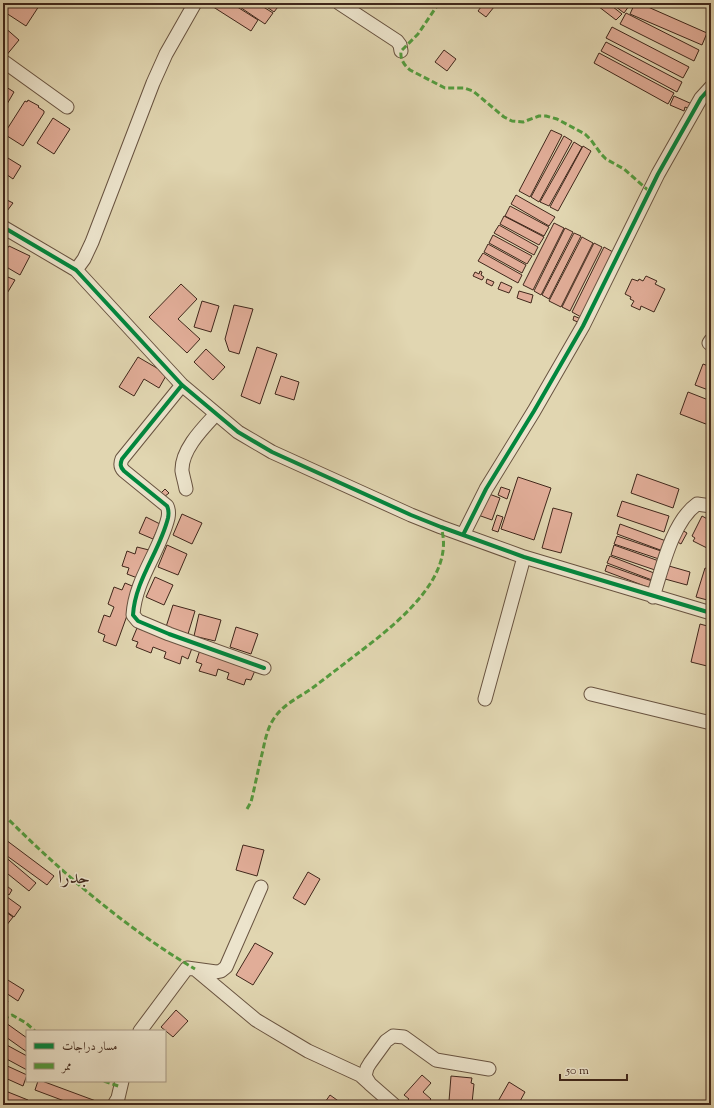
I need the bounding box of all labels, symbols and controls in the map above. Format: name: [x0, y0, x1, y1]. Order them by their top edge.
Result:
district label: جدرا: [58, 865, 90, 892]
legend: [26, 1030, 166, 1082]
text: مسار دراجات: [62, 1038, 118, 1056]
scale bar: [560, 1056, 627, 1082]
text: ممر: [60, 1058, 72, 1076]
text: 50 m: [565, 1062, 589, 1080]

